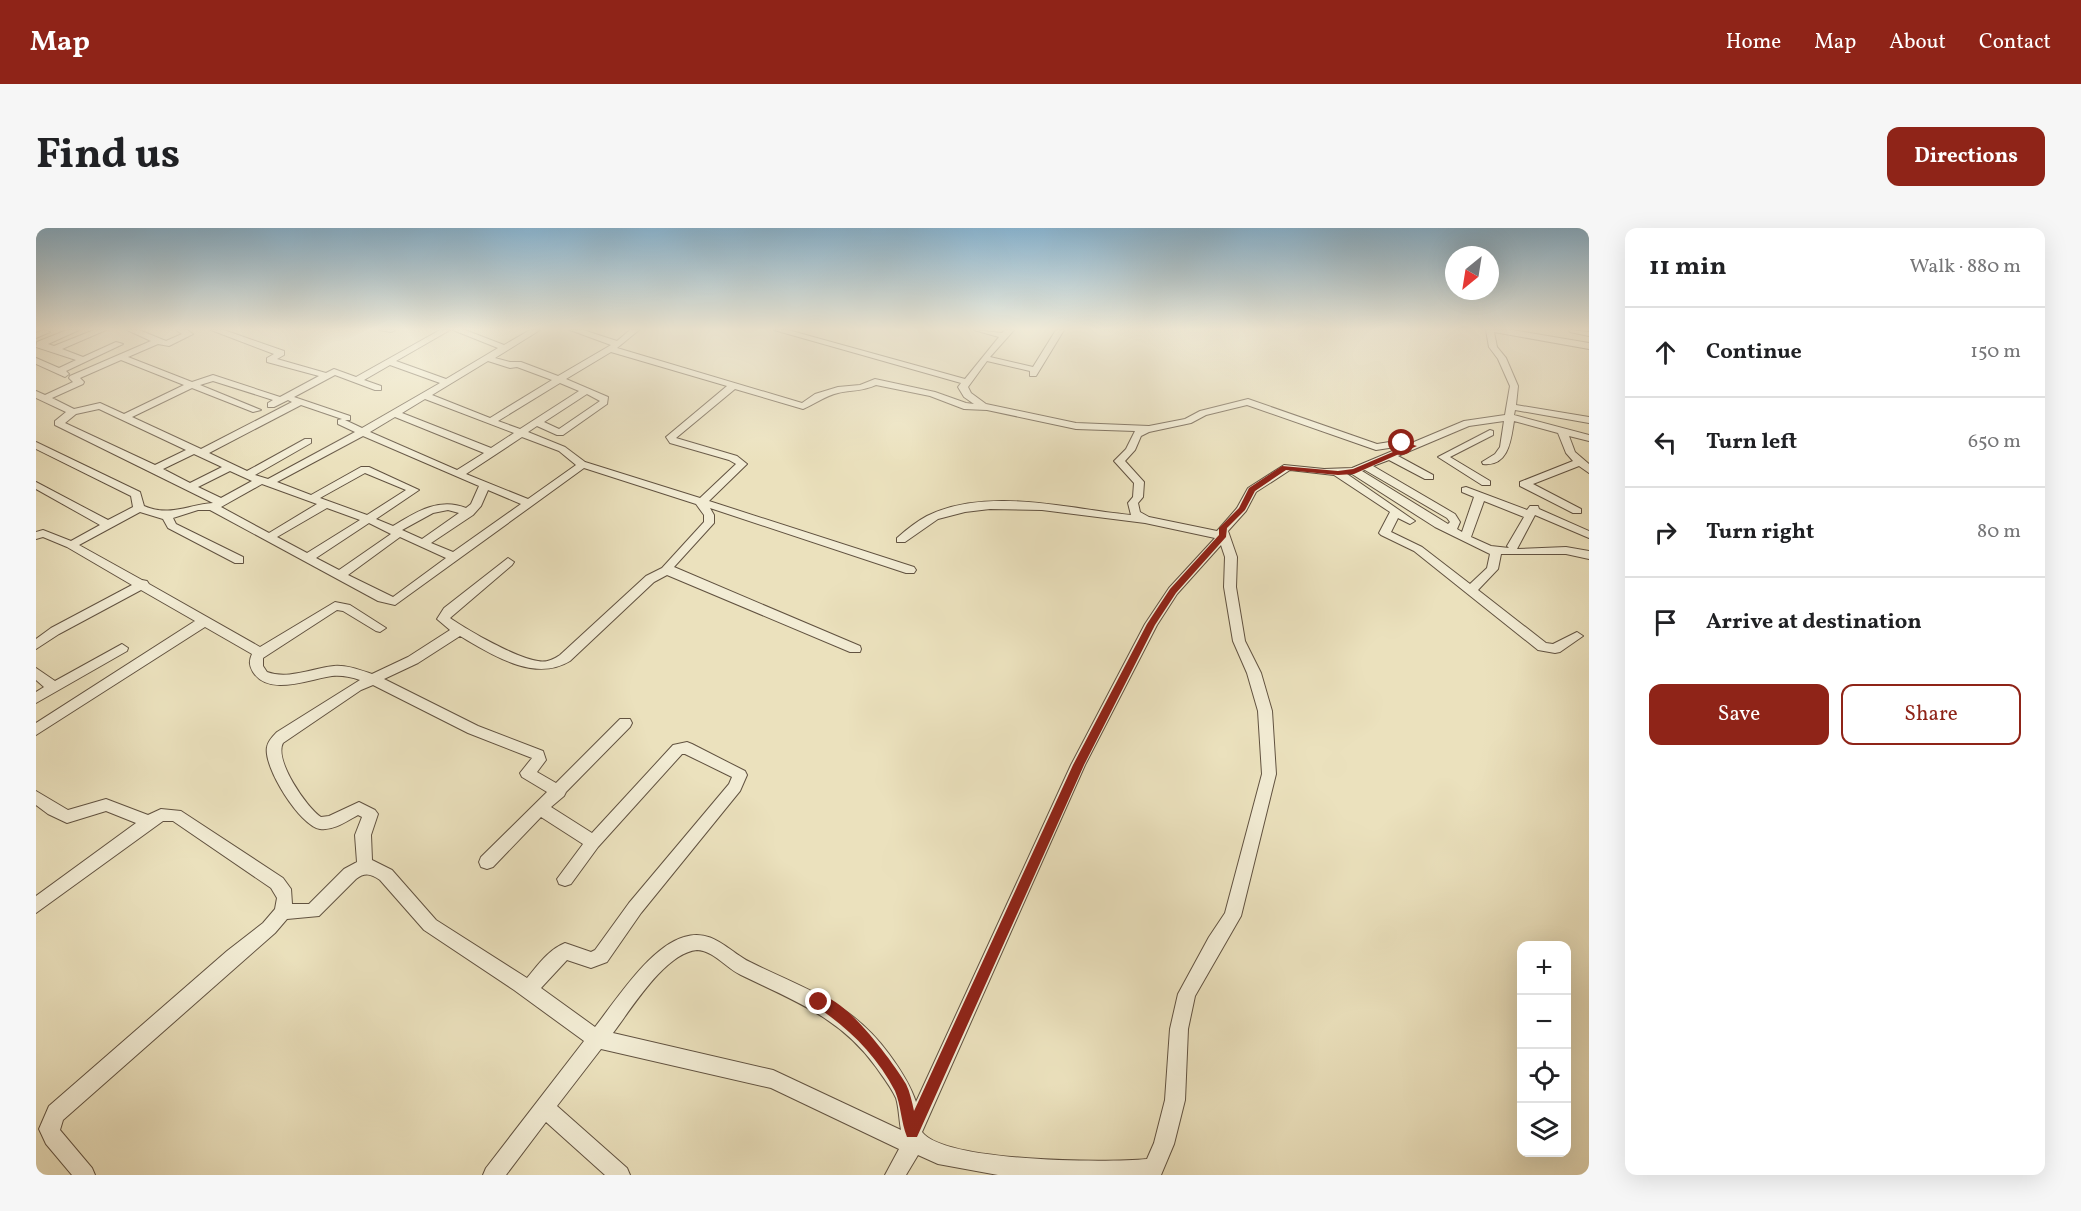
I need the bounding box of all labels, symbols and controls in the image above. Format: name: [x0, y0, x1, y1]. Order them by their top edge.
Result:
text: Map: [30, 23, 90, 62]
text: Home: [1726, 28, 1781, 57]
text: Map: [1814, 28, 1856, 57]
text: About: [1889, 28, 1946, 57]
text: Contact: [1979, 28, 2051, 57]
text: Find us: [36, 127, 180, 186]
button: Directions: [1887, 127, 2045, 186]
north arrow: [1445, 246, 1499, 300]
text: 11 min: [1649, 249, 1727, 285]
text: Walk · 880 m: [1910, 253, 2021, 281]
icon: ahead: [1649, 336, 1682, 369]
text: Continue: [1706, 337, 1802, 368]
text: 150 m: [1970, 338, 2021, 366]
icon: left: [1649, 426, 1682, 459]
text: Turn left: [1706, 427, 1797, 458]
text: 650 m: [1968, 428, 2021, 456]
route start: [1388, 429, 1414, 455]
icon: right: [1649, 516, 1682, 549]
text: Turn right: [1706, 517, 1814, 548]
text: 80 m: [1977, 518, 2021, 546]
icon: arrive: [1649, 606, 1682, 639]
text: Arrive at destination: [1706, 607, 1922, 638]
button: Save: [1649, 684, 1829, 745]
button: Share: [1841, 684, 2021, 745]
map controls: [1517, 941, 1571, 1157]
button: +: [1517, 941, 1571, 995]
route end: [805, 988, 831, 1014]
button: −: [1517, 995, 1571, 1049]
button: locate: [1517, 1049, 1571, 1103]
button: layers: [1517, 1103, 1571, 1157]

